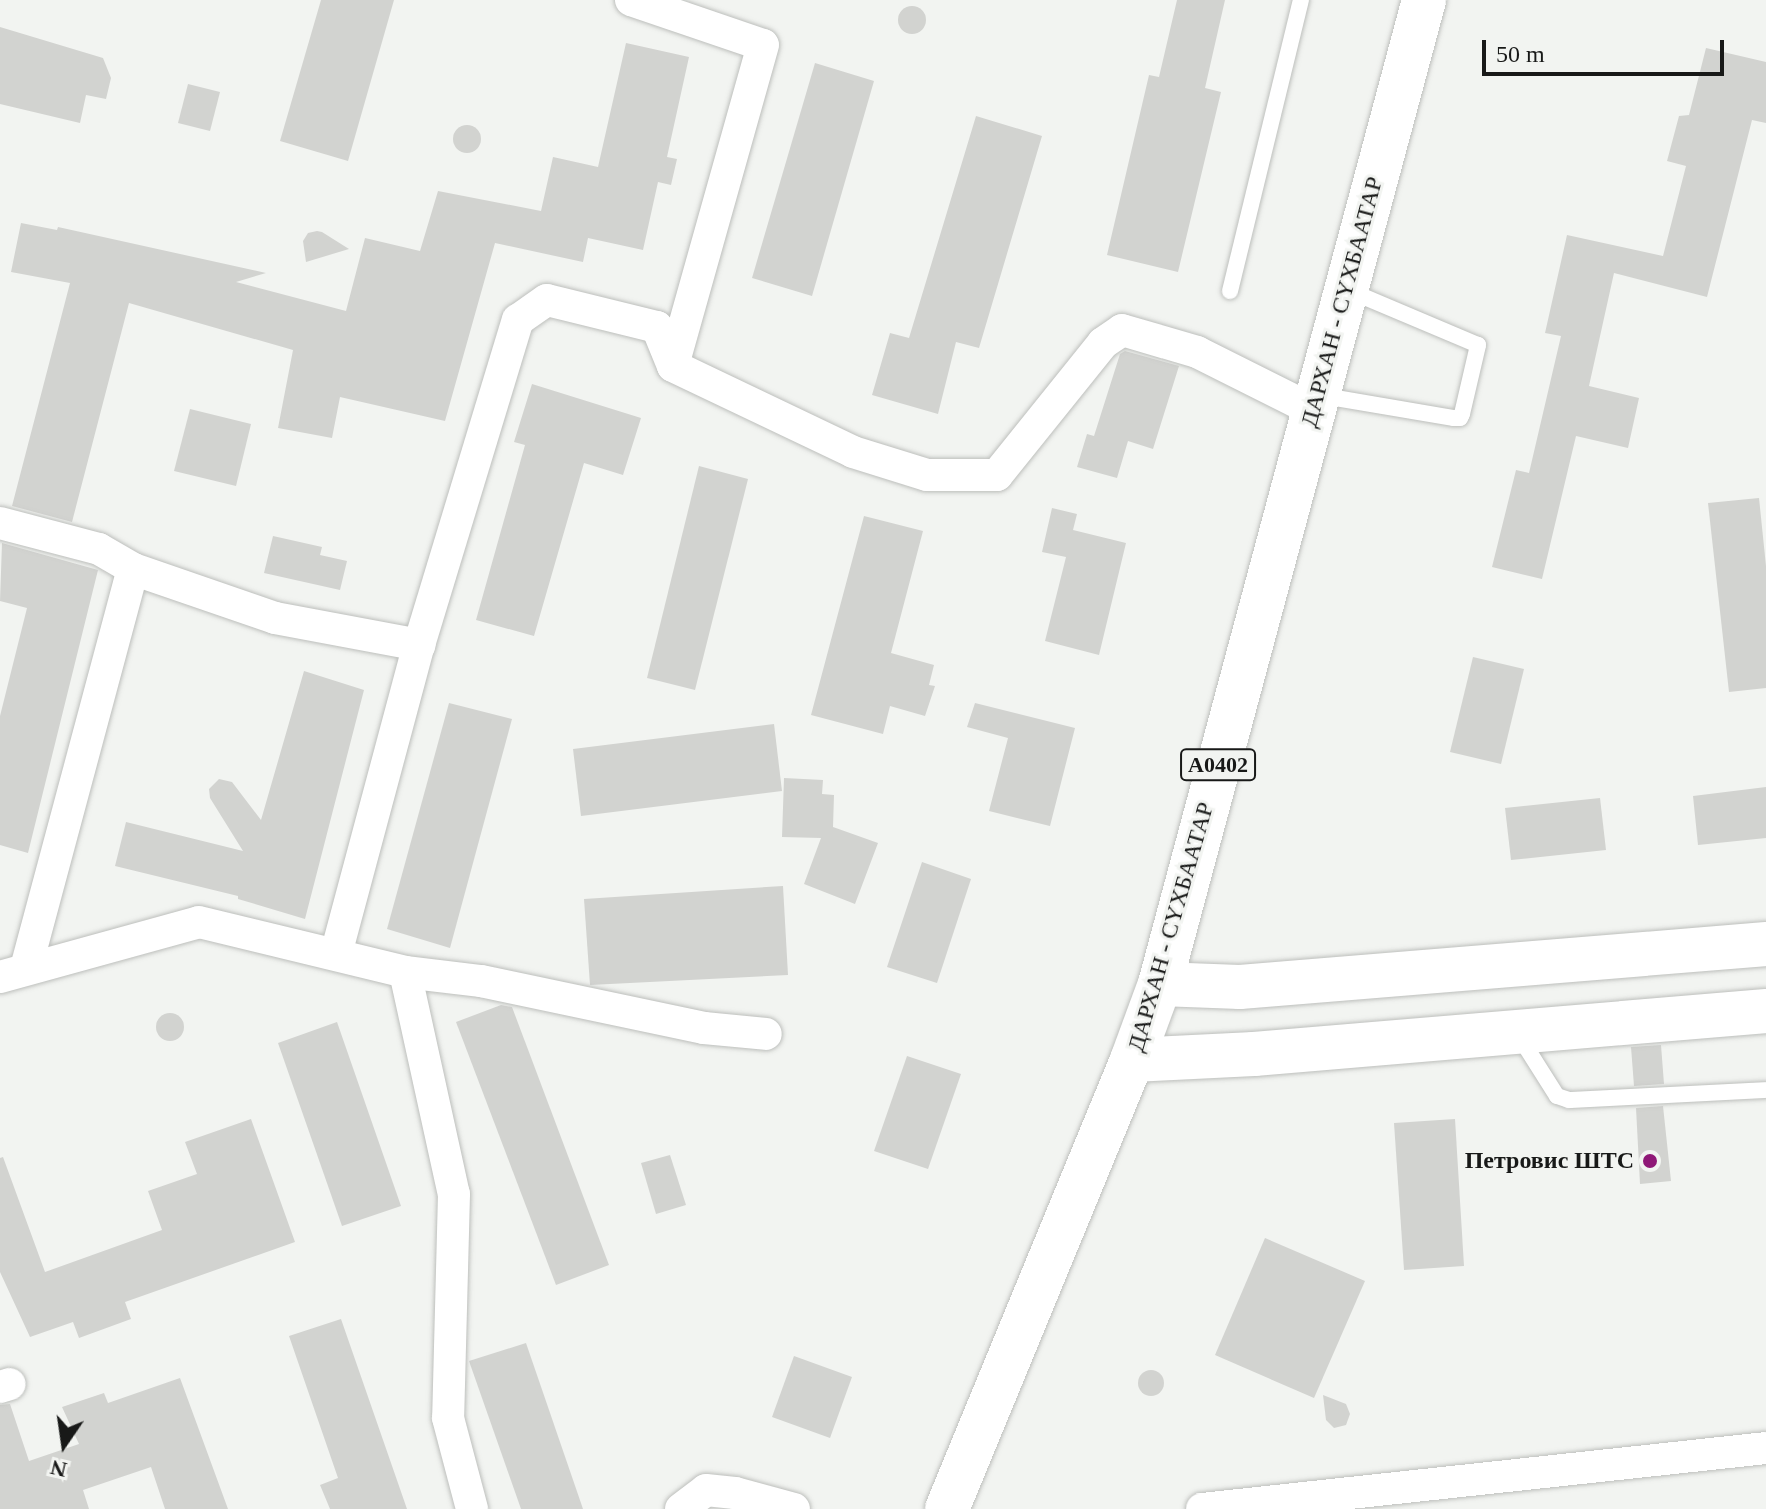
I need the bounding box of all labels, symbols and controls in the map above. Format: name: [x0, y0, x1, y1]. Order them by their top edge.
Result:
scale bar: [1486, 24, 1728, 74]
text: 50 m: [1496, 41, 1545, 67]
street label: ДАРХАН - СҮХБААТАР: [1295, 174, 1389, 430]
road number: A0402: [1180, 747, 1256, 783]
street label: ДАРХАН - СҮХБААТАР: [1122, 799, 1220, 1055]
place label: Петровис ШТС: [1465, 1147, 1634, 1175]
marker: Петровис ШТС: [1641, 1152, 1659, 1170]
north arrow: [24, 1405, 104, 1485]
text: N: [48, 1455, 69, 1483]

